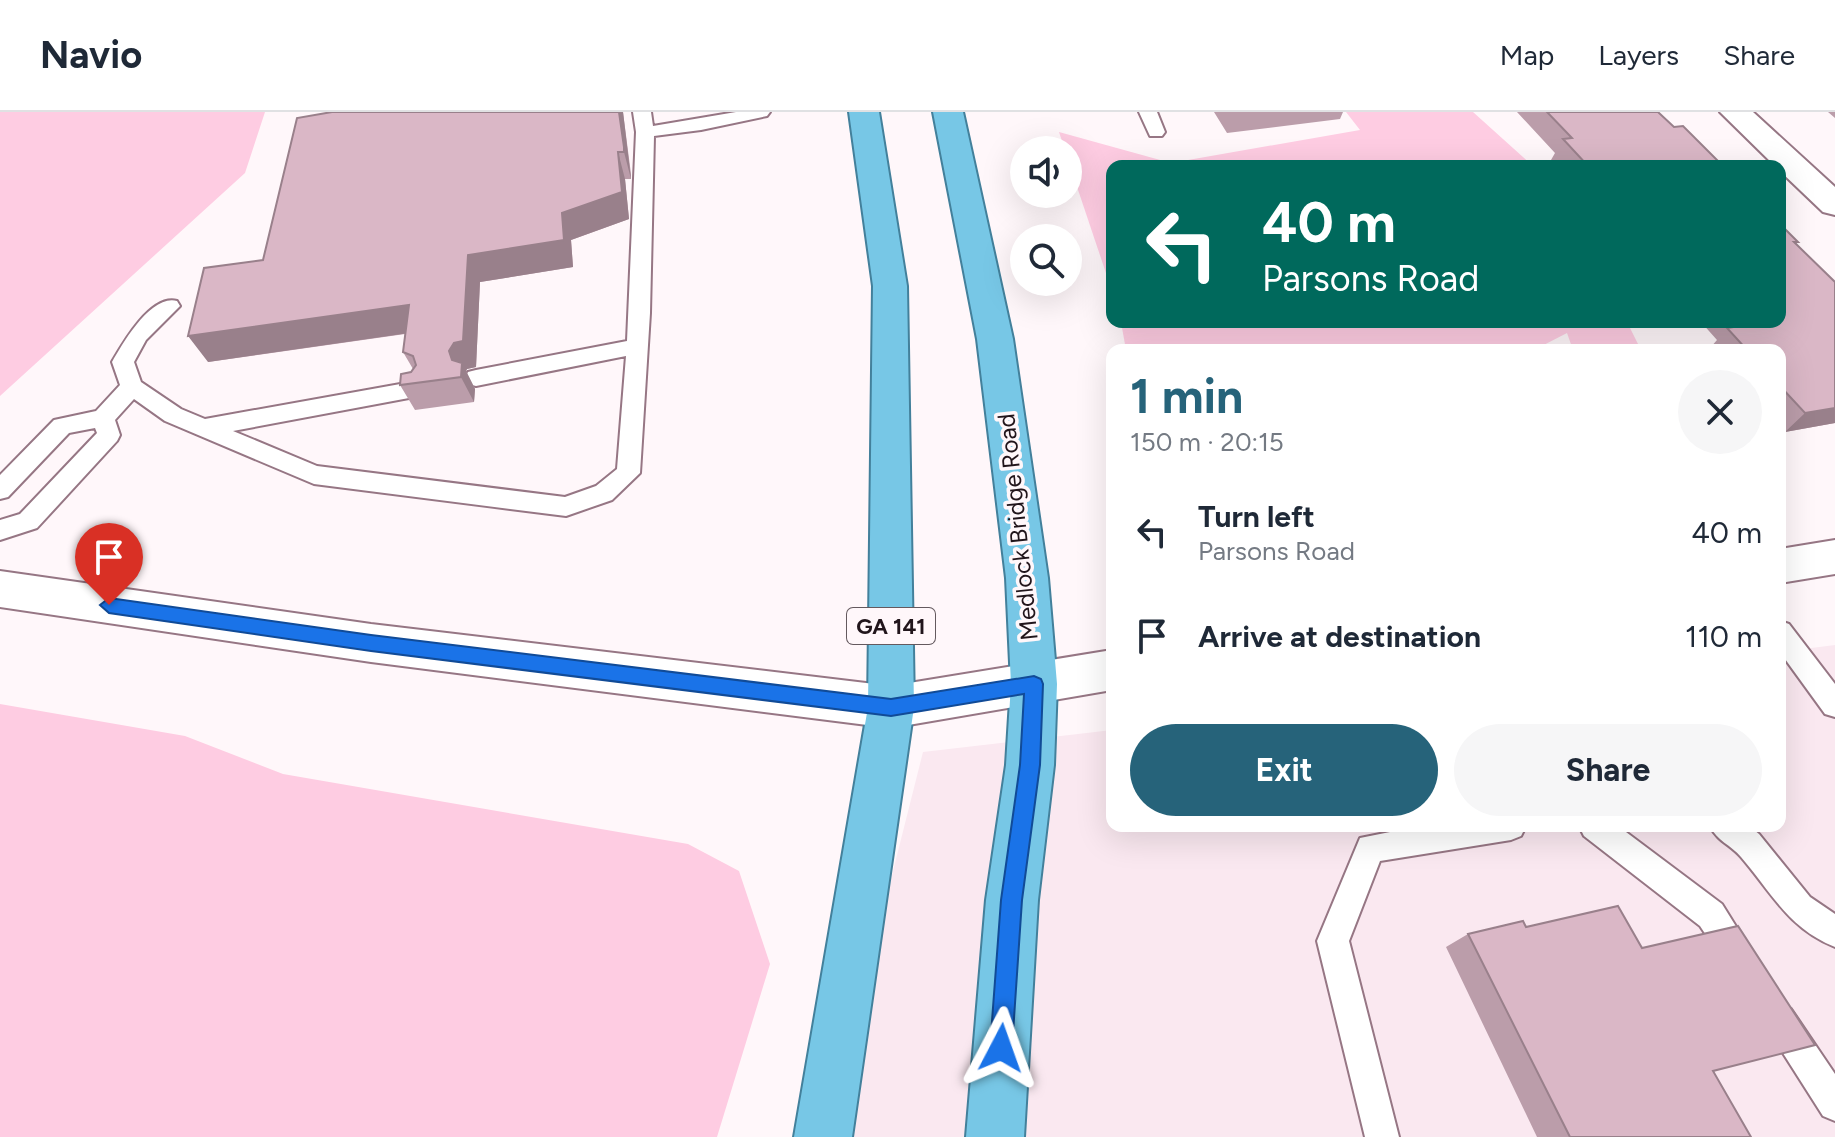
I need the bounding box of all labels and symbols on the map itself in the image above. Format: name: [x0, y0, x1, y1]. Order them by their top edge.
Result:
street label: Medlock Bridge Road: [991, 412, 1044, 642]
pin: [75, 523, 143, 605]
road number: GA 141: [847, 608, 935, 644]
position arrow: [959, 1006, 1043, 1090]

